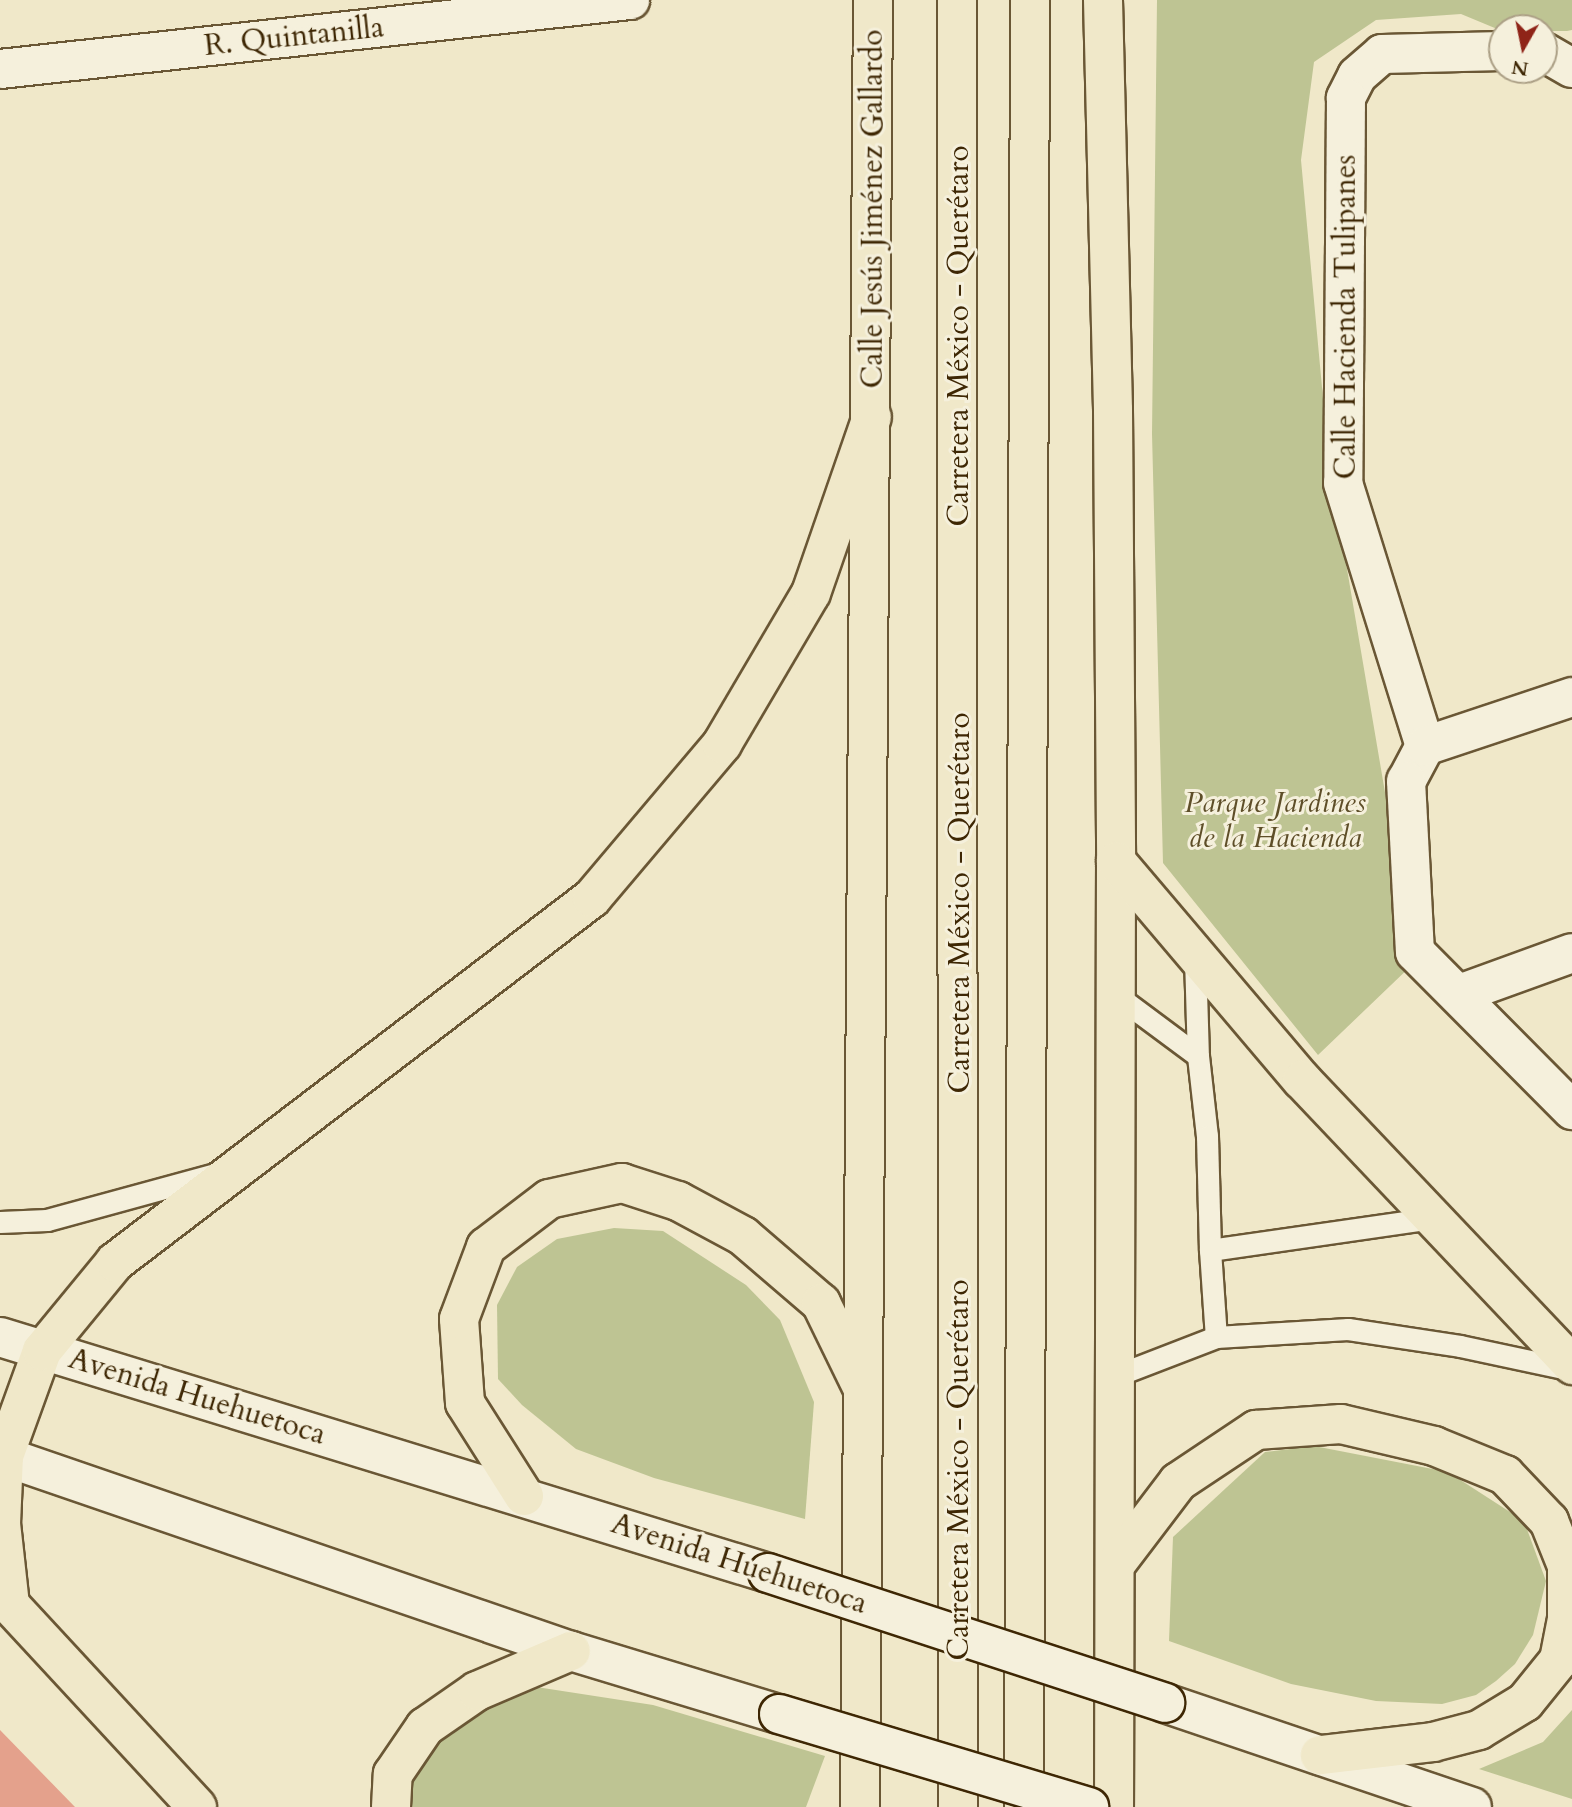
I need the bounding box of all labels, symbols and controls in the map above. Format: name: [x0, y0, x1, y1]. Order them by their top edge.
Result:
street label: R. Quintanilla: [202, 10, 386, 64]
north arrow: [1488, 14, 1558, 84]
street label: Calle Jesús Jiménez Gallardo: [855, 30, 891, 388]
text: N: [1510, 54, 1530, 82]
street label: Carretera México - Querétaro: [941, 145, 977, 527]
street label: Calle Hacienda Tulipanes: [1328, 155, 1364, 479]
street label: Carretera México - Querétaro: [942, 712, 978, 1094]
park label: Parque Jardines de la Hacienda: [1184, 785, 1366, 856]
street label: Carretera México - Querétaro: [941, 1279, 977, 1661]
street label: Avenida Huehuetoca: [64, 1341, 330, 1453]
street label: Avenida Huehuetoca: [607, 1506, 871, 1622]

